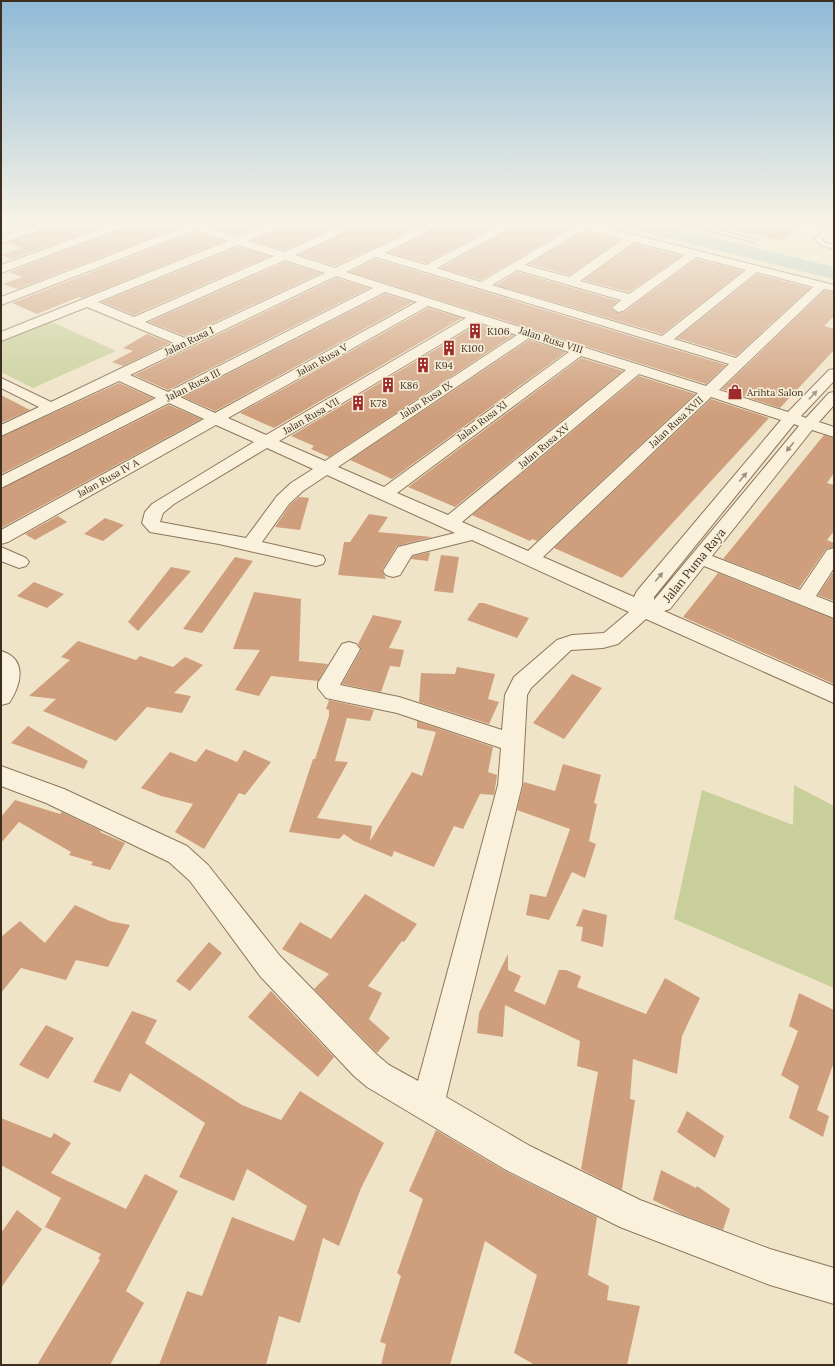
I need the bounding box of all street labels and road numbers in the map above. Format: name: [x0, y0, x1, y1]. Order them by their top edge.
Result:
street label: Jalan Rusa I: [161, 323, 216, 359]
street label: Jalan Rusa VIII: [516, 323, 585, 356]
street label: Jalan Rusa V: [293, 340, 350, 380]
street label: Jalan Rusa III: [162, 366, 223, 405]
street label: Jalan Rusa IX: [397, 378, 455, 422]
street label: Jalan Rusa XVII: [645, 393, 706, 451]
street label: Jalan Rusa VII: [280, 395, 342, 438]
street label: Jalan Rusa XI: [453, 398, 510, 445]
street label: Jalan Rusa XV: [515, 420, 573, 472]
street label: Jalan Rusa IV A: [74, 455, 142, 501]
street label: Jalan Puma Raya: [659, 525, 728, 606]

